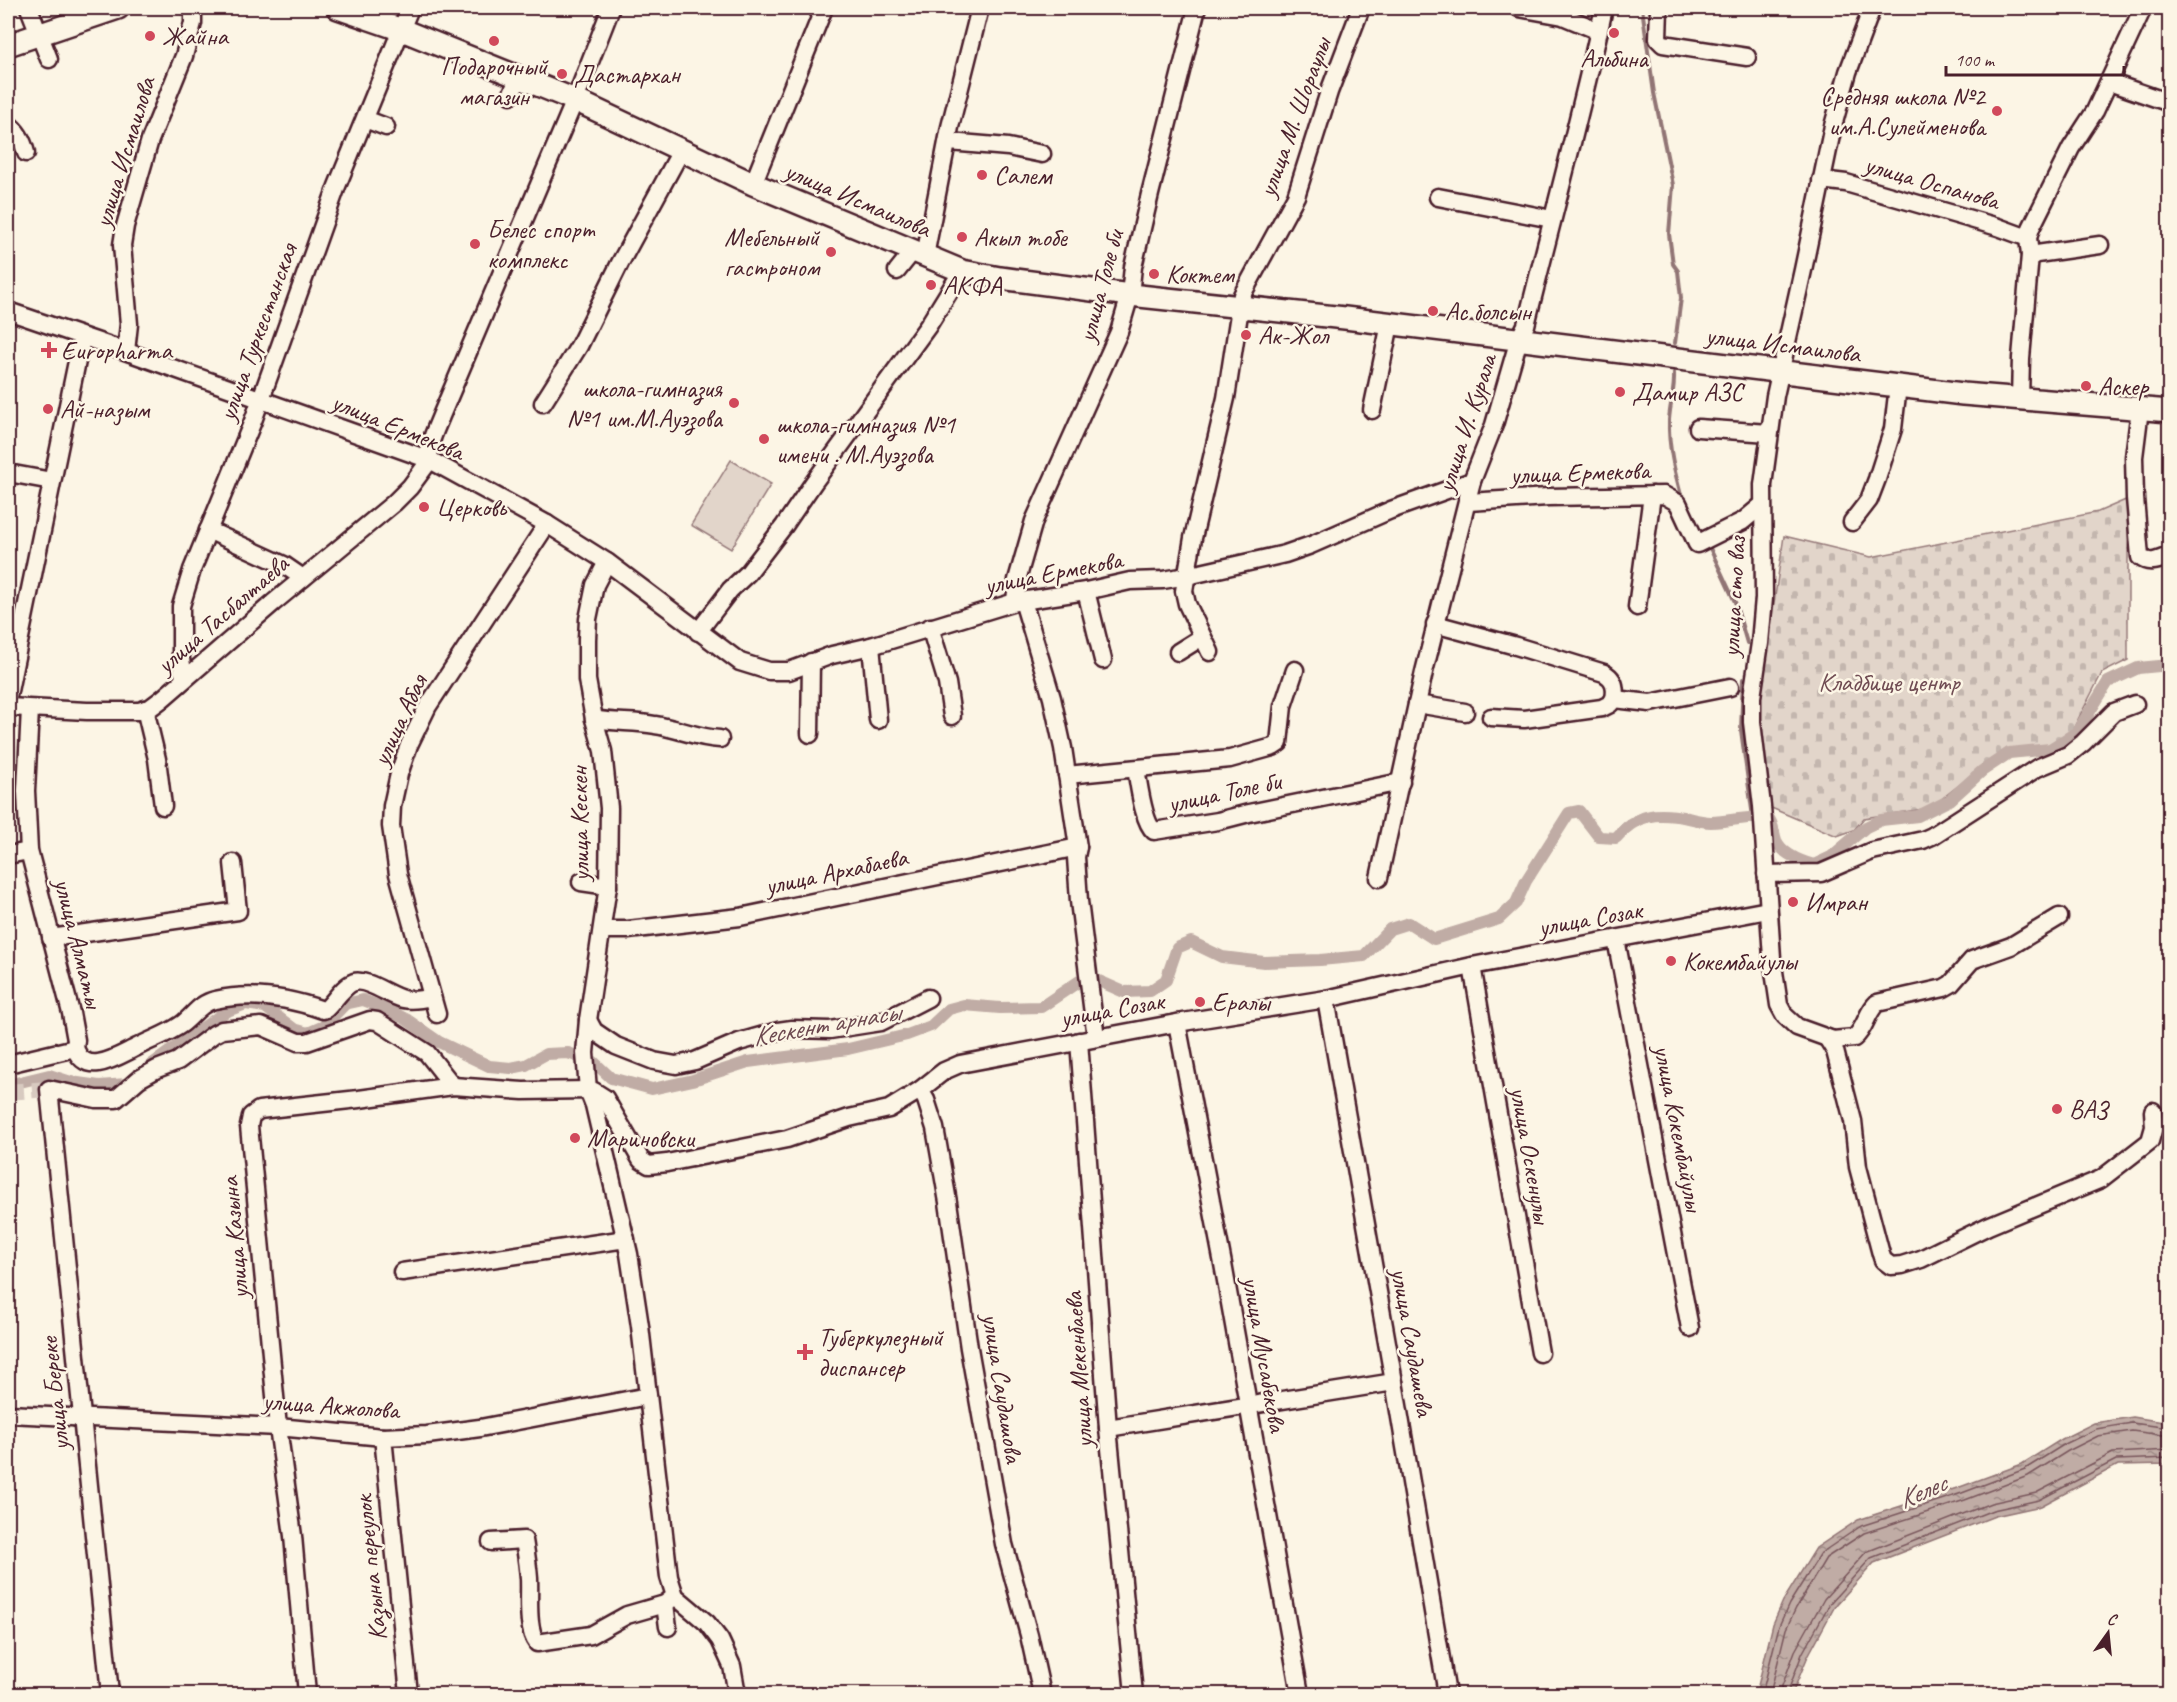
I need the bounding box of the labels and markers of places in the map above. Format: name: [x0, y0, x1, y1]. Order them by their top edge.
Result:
place label: Жайна: [162, 20, 229, 53]
marker: Альбина: [1607, 26, 1621, 40]
marker: Жайна: [143, 29, 157, 43]
marker: Подарочный магазин: [487, 34, 501, 48]
place label: Альбина: [1580, 42, 1649, 75]
place label: Подарочный магазин: [441, 50, 549, 113]
place label: Дастархан: [574, 58, 681, 91]
marker: Дастархан: [555, 67, 569, 81]
place label: Средняя школа №2 им.А.Сулейменова: [1820, 80, 1987, 143]
marker: Средняя школа №2 им.А.Сулейменова: [1990, 104, 2004, 118]
place label: Салем: [994, 159, 1053, 192]
marker: Салем: [975, 168, 989, 182]
place label: Белес спорт комплекс: [487, 213, 596, 276]
place label: Мебельный гастроном: [724, 221, 821, 284]
place label: Акыл тобе: [974, 221, 1068, 254]
marker: Акыл тобе: [955, 230, 969, 244]
marker: Белес спорт комплекс: [468, 237, 482, 251]
marker: Мебельный гастроном: [824, 245, 838, 259]
place label: Коктем: [1166, 258, 1236, 291]
marker: Коктем: [1147, 267, 1161, 281]
place label: АКФА: [943, 269, 1003, 302]
marker: АКФА: [924, 278, 938, 292]
place label: Ас болсын: [1445, 295, 1533, 328]
marker: Ас болсын: [1426, 304, 1440, 318]
place label: Ак-Жол: [1258, 319, 1330, 352]
marker: Ак-Жол: [1239, 328, 1253, 342]
place label: Europharma: [61, 334, 173, 367]
marker: Europharma: [42, 343, 56, 357]
place label: Аскер: [2098, 370, 2150, 403]
place label: школа-гимназия №1 им.М.Ауэзова: [567, 372, 724, 436]
place label: Дамир АЗС: [1632, 376, 1746, 409]
marker: Аскер: [2079, 379, 2093, 393]
marker: Дамир АЗС: [1613, 385, 1627, 399]
place label: Ай-назым: [60, 393, 151, 426]
marker: школа-гимназия №1 им.М.Ауэзова: [727, 396, 741, 410]
marker: Ай-назым: [41, 402, 55, 416]
place label: школа-гимназия №1 имени . М.Ауэзова: [776, 408, 956, 472]
marker: школа-гимназия №1 имени . М.Ауэзова: [757, 432, 771, 446]
place label: Церковь: [436, 491, 508, 524]
marker: Церковь: [417, 500, 431, 514]
place label: Имран: [1805, 886, 1869, 919]
marker: Имран: [1786, 895, 1800, 909]
place label: Кокембайулы: [1683, 945, 1799, 978]
marker: Кокембайулы: [1664, 954, 1678, 968]
place label: Ералы: [1212, 986, 1272, 1019]
marker: Ералы: [1193, 995, 1207, 1009]
place label: ВАЗ: [2069, 1093, 2111, 1126]
marker: ВАЗ: [2050, 1102, 2064, 1116]
place label: Мариновски: [587, 1122, 695, 1155]
marker: Мариновски: [568, 1131, 582, 1145]
place label: Туберкулезный диспансер: [818, 1321, 945, 1384]
marker: Туберкулезный диспансер: [796, 1343, 814, 1361]

